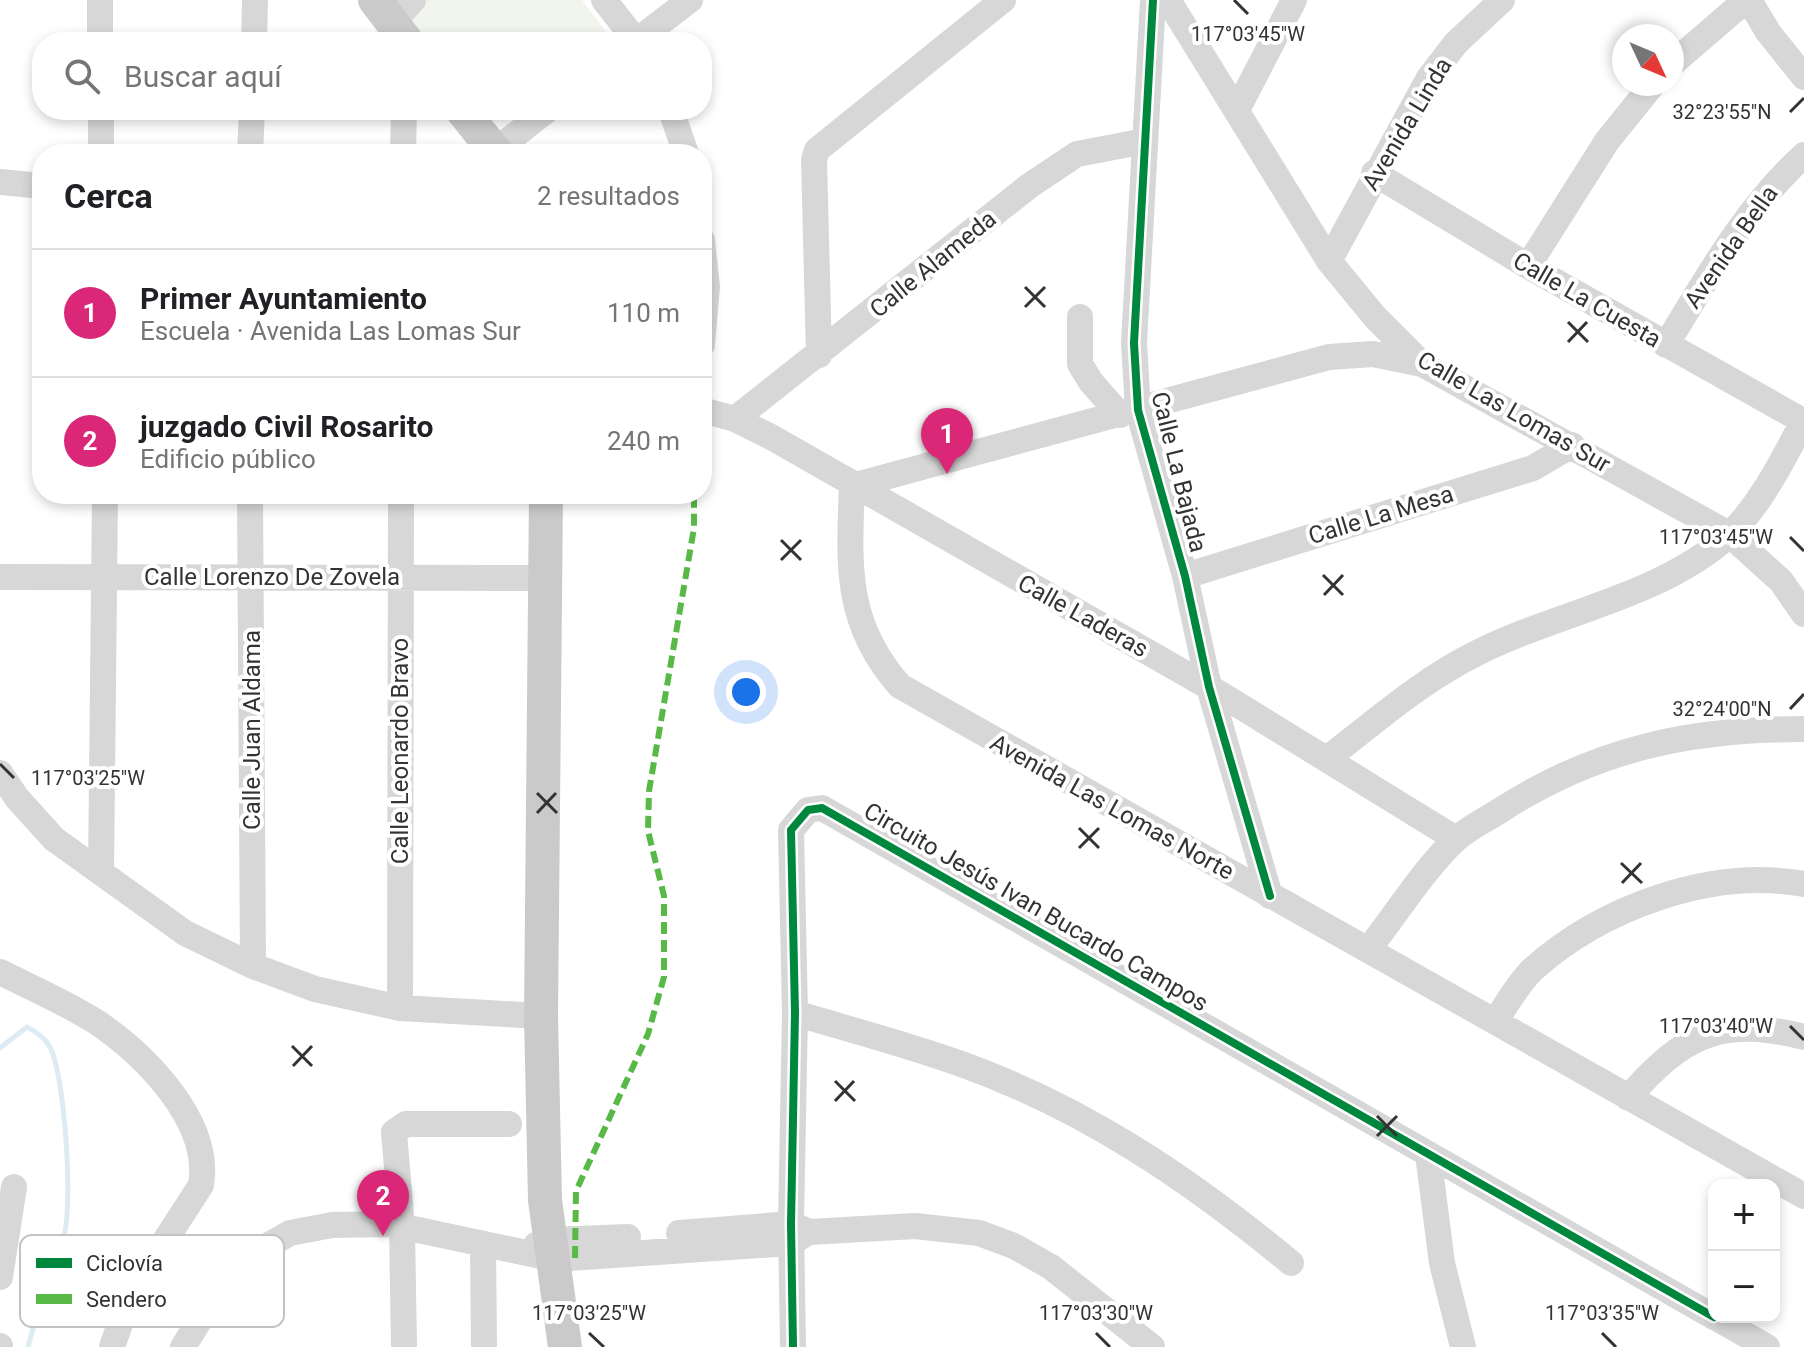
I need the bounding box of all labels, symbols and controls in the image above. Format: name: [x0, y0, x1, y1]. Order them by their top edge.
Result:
text: 117°03'45"W: [1191, 22, 1305, 46]
north arrow: [1612, 24, 1684, 96]
search box: [32, 32, 712, 120]
street label: Avenida Linda: [1356, 53, 1458, 195]
icon: search: [60, 54, 104, 98]
text: Buscar aquí: [124, 59, 282, 94]
text: 32°23'55"N: [1672, 100, 1772, 124]
text: Cerca: [64, 176, 153, 216]
street label: Avenida Bella: [1678, 180, 1784, 314]
text: 2 resultados: [537, 181, 680, 211]
street label: Calle Alameda: [864, 205, 1002, 323]
street label: Calle La Cuesta: [1508, 246, 1666, 354]
text: Primer Ayuntamiento: [140, 281, 427, 316]
text: 1: [83, 298, 97, 328]
text: 110 m: [607, 298, 680, 328]
text: Escuela · Avenida Las Lomas Sur: [140, 316, 521, 346]
street label: Calle Las Lomas Sur: [1413, 345, 1615, 479]
street label: Calle La Bajada: [1146, 389, 1212, 555]
pin: 1: [921, 408, 973, 474]
text: juzgado Civil Rosarito: [140, 409, 433, 444]
text: 2: [83, 426, 97, 456]
text: 240 m: [607, 426, 680, 456]
text: Edificio público: [140, 444, 316, 474]
street label: Calle La Mesa: [1305, 480, 1457, 550]
text: 117°03'45"W: [1659, 525, 1773, 549]
street label: Calle Lorenzo De Zovela: [144, 563, 400, 591]
street label: Calle Laderas: [1013, 569, 1153, 663]
street label: Calle Juan Aldama: [238, 630, 266, 830]
street label: Calle Leonardo Bravo: [386, 638, 414, 864]
your location: [726, 672, 766, 712]
text: 32°24'00"N: [1672, 697, 1772, 721]
street label: Avenida Las Lomas Norte: [985, 728, 1239, 886]
text: 117°03'25"W: [31, 766, 145, 790]
street label: Circuito Jesús Ivan Bucardo Campos: [859, 797, 1213, 1017]
text: 117°03'40"W: [1659, 1014, 1773, 1038]
pin: 2: [357, 1170, 409, 1236]
map controls: [1708, 1179, 1780, 1323]
button: +: [1708, 1179, 1780, 1251]
legend: [20, 1235, 284, 1327]
text: Ciclovía: [86, 1251, 163, 1276]
button: −: [1708, 1251, 1780, 1323]
text: Sendero: [86, 1287, 167, 1312]
text: 117°03'25"W: [532, 1301, 646, 1325]
text: 117°03'30"W: [1039, 1301, 1153, 1325]
text: 117°03'35"W: [1545, 1301, 1659, 1325]

